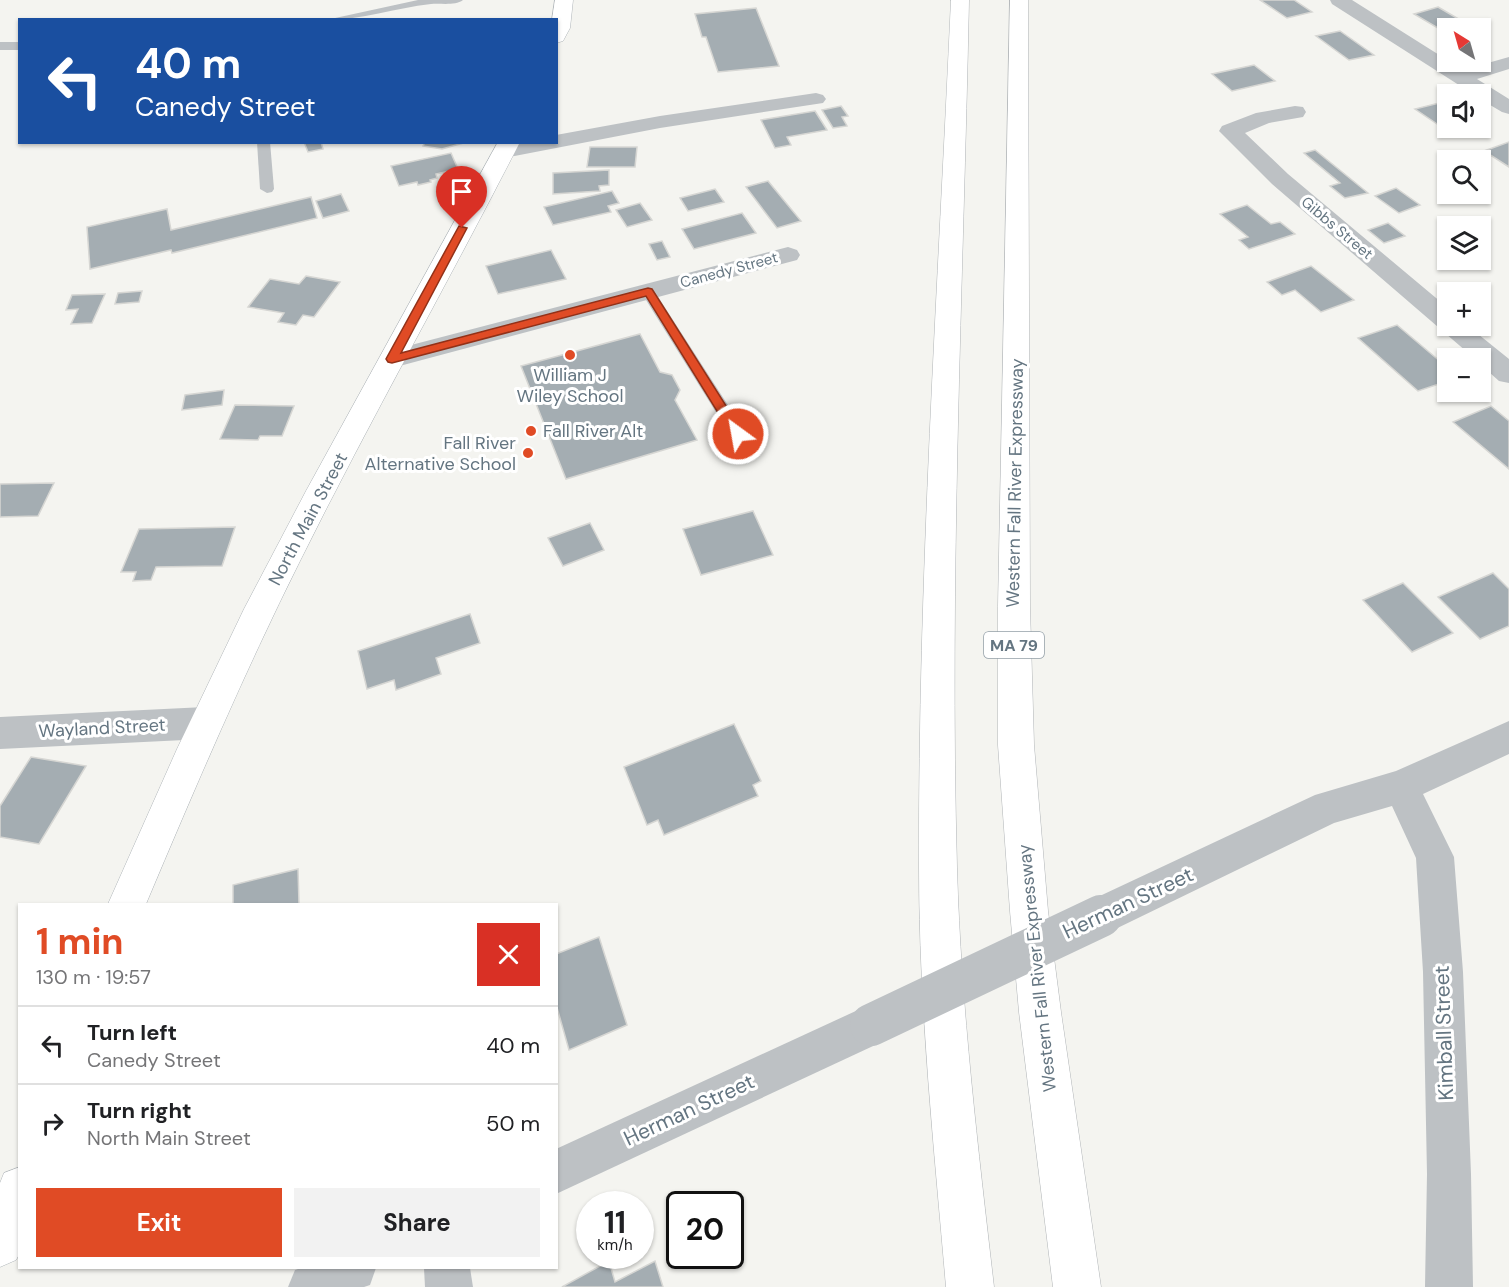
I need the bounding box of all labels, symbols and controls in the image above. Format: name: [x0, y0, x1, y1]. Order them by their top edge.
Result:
north arrow: [1437, 18, 1491, 72]
map controls: [1437, 18, 1491, 402]
text: 40 m: [135, 36, 241, 91]
icon: left: [36, 42, 114, 120]
button: sound: [1437, 84, 1491, 138]
text: Canedy Street: [135, 89, 316, 124]
button: search: [1437, 150, 1491, 204]
pin: [436, 166, 487, 228]
icon: arrive: [445, 175, 478, 208]
street label: Gibbs Street: [1297, 192, 1377, 264]
button: layers: [1437, 216, 1491, 270]
street label: Canedy Street: [678, 247, 780, 293]
button: +: [1437, 282, 1491, 336]
marker: William J Wiley School: [563, 348, 577, 362]
button: −: [1437, 348, 1491, 402]
street label: Western Fall River Expressway: [1001, 358, 1029, 608]
place label: William J Wiley School: [517, 363, 623, 408]
position arrow: [706, 402, 770, 466]
place label: Fall River Alt: [543, 419, 643, 443]
marker: Fall River Alt: [524, 424, 538, 438]
place label: Fall River Alternative School: [365, 431, 516, 476]
marker: Fall River Alternative School: [521, 446, 535, 460]
street label: North Main Street: [263, 448, 353, 590]
road number: MA 79: [984, 632, 1044, 658]
street label: Wayland Street: [38, 713, 166, 743]
street label: Western Fall River Expressway: [1012, 843, 1062, 1093]
street label: Herman Street: [1058, 860, 1198, 946]
text: 1 min: [36, 918, 124, 965]
button: close: [477, 923, 540, 986]
text: 130 m · 19:57: [36, 964, 151, 990]
street label: Kimball Street: [1428, 965, 1460, 1101]
text: Turn left: [87, 1018, 177, 1047]
icon: left: [36, 1029, 69, 1062]
text: 40 m: [486, 1031, 540, 1060]
text: Canedy Street: [87, 1047, 221, 1073]
street label: Herman Street: [619, 1067, 759, 1153]
text: Turn right: [87, 1096, 192, 1125]
icon: right: [36, 1107, 69, 1140]
text: 50 m: [486, 1109, 540, 1138]
text: North Main Street: [87, 1125, 251, 1151]
button: Exit: [36, 1188, 282, 1257]
button: Share: [294, 1188, 540, 1257]
speed limit sign: 20: [666, 1191, 744, 1269]
text: 11: [604, 1203, 626, 1242]
text: km/h: [597, 1235, 633, 1255]

